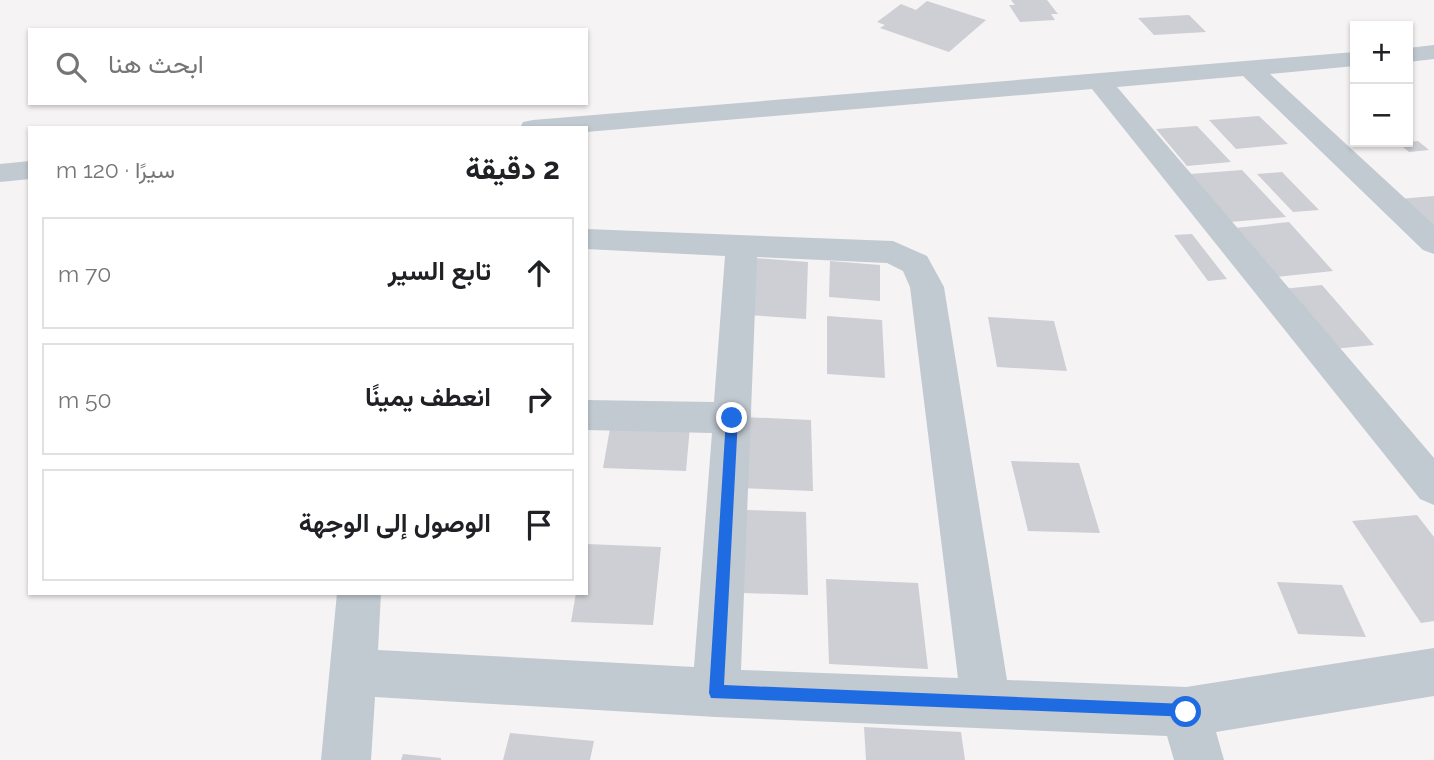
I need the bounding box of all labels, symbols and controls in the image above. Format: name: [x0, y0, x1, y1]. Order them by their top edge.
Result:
map controls: [1350, 21, 1413, 147]
button: +: [1350, 21, 1413, 84]
search box: [28, 28, 588, 105]
icon: search: [52, 48, 90, 86]
text: ابحث هنا: [108, 49, 204, 79]
button: −: [1350, 84, 1413, 147]
text: 2 دقيقة: [465, 151, 560, 186]
text: سيرًا · 120 m: [56, 156, 175, 183]
icon: ahead: [520, 254, 558, 292]
text: تابع السير: [388, 256, 491, 286]
text: 70 m: [58, 260, 111, 287]
icon: right: [520, 380, 558, 418]
text: انعطف يمينًا: [365, 382, 491, 412]
text: 50 m: [58, 386, 112, 413]
route end: [716, 402, 747, 433]
icon: arrive: [520, 506, 558, 544]
text: الوصول إلى الوجهة: [299, 508, 491, 538]
route start: [1170, 696, 1201, 727]

